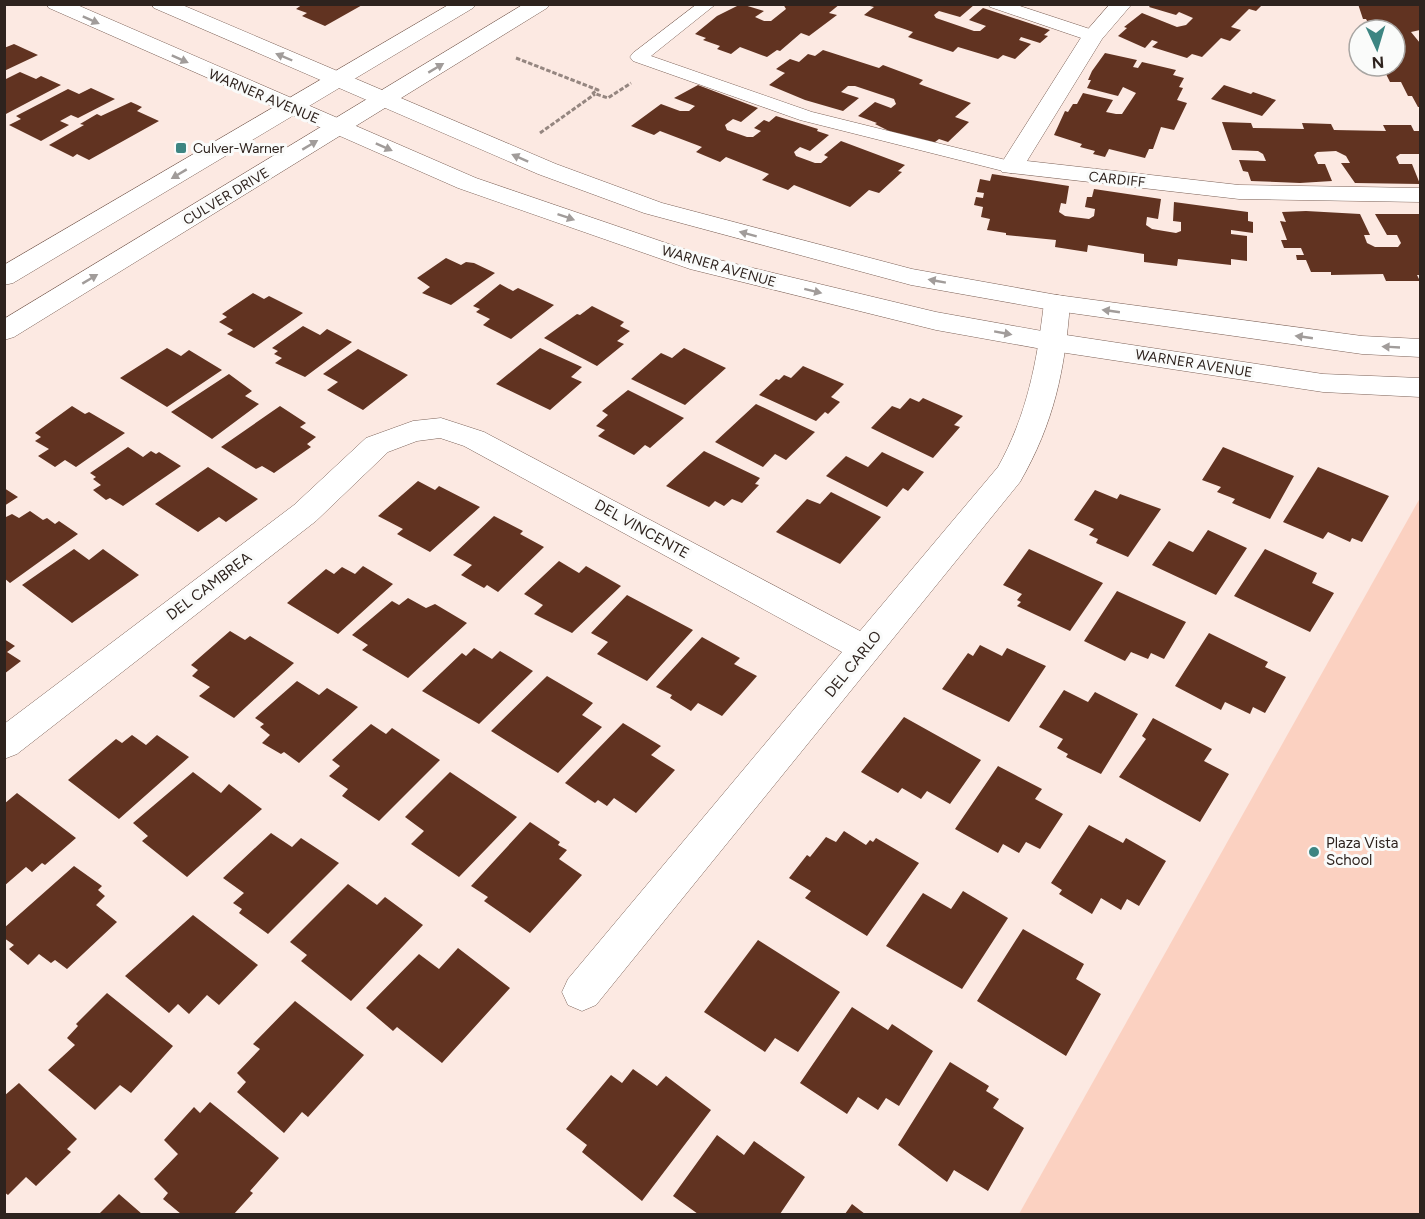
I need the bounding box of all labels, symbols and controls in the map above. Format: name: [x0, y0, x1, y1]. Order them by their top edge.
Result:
one-way arrow: [82, 15, 100, 25]
north arrow: [1347, 18, 1407, 78]
one-way arrow: [275, 53, 292, 62]
text: N: [1371, 53, 1385, 72]
one-way arrow: [171, 55, 188, 64]
one-way arrow: [428, 63, 444, 74]
street label: WARNER AVENUE: [206, 65, 322, 127]
one-way arrow: [302, 139, 318, 150]
place label: Culver-Warner: [193, 140, 285, 157]
marker: Culver-Warner: [174, 141, 188, 155]
one-way arrow: [375, 143, 393, 152]
one-way arrow: [512, 153, 529, 162]
street label: CULVER DRIVE: [180, 164, 272, 229]
one-way arrow: [171, 168, 187, 179]
street label: CARDIFF: [1088, 168, 1147, 191]
one-way arrow: [557, 213, 575, 223]
one-way arrow: [739, 228, 757, 238]
street label: WARNER AVENUE: [660, 242, 778, 291]
one-way arrow: [82, 274, 98, 285]
one-way arrow: [928, 277, 947, 286]
one-way arrow: [804, 287, 822, 297]
one-way arrow: [1101, 306, 1120, 315]
one-way arrow: [994, 329, 1013, 338]
one-way arrow: [1294, 333, 1313, 342]
one-way arrow: [1382, 342, 1401, 351]
street label: WARNER AVENUE: [1134, 346, 1254, 381]
street label: DEL VINCENTE: [592, 496, 692, 562]
street label: DEL CAMBREA: [163, 548, 255, 624]
street label: DEL CARLO: [821, 627, 885, 701]
place label: Plaza Vista School: [1326, 834, 1399, 869]
marker: Plaza Vista School: [1307, 845, 1321, 859]

